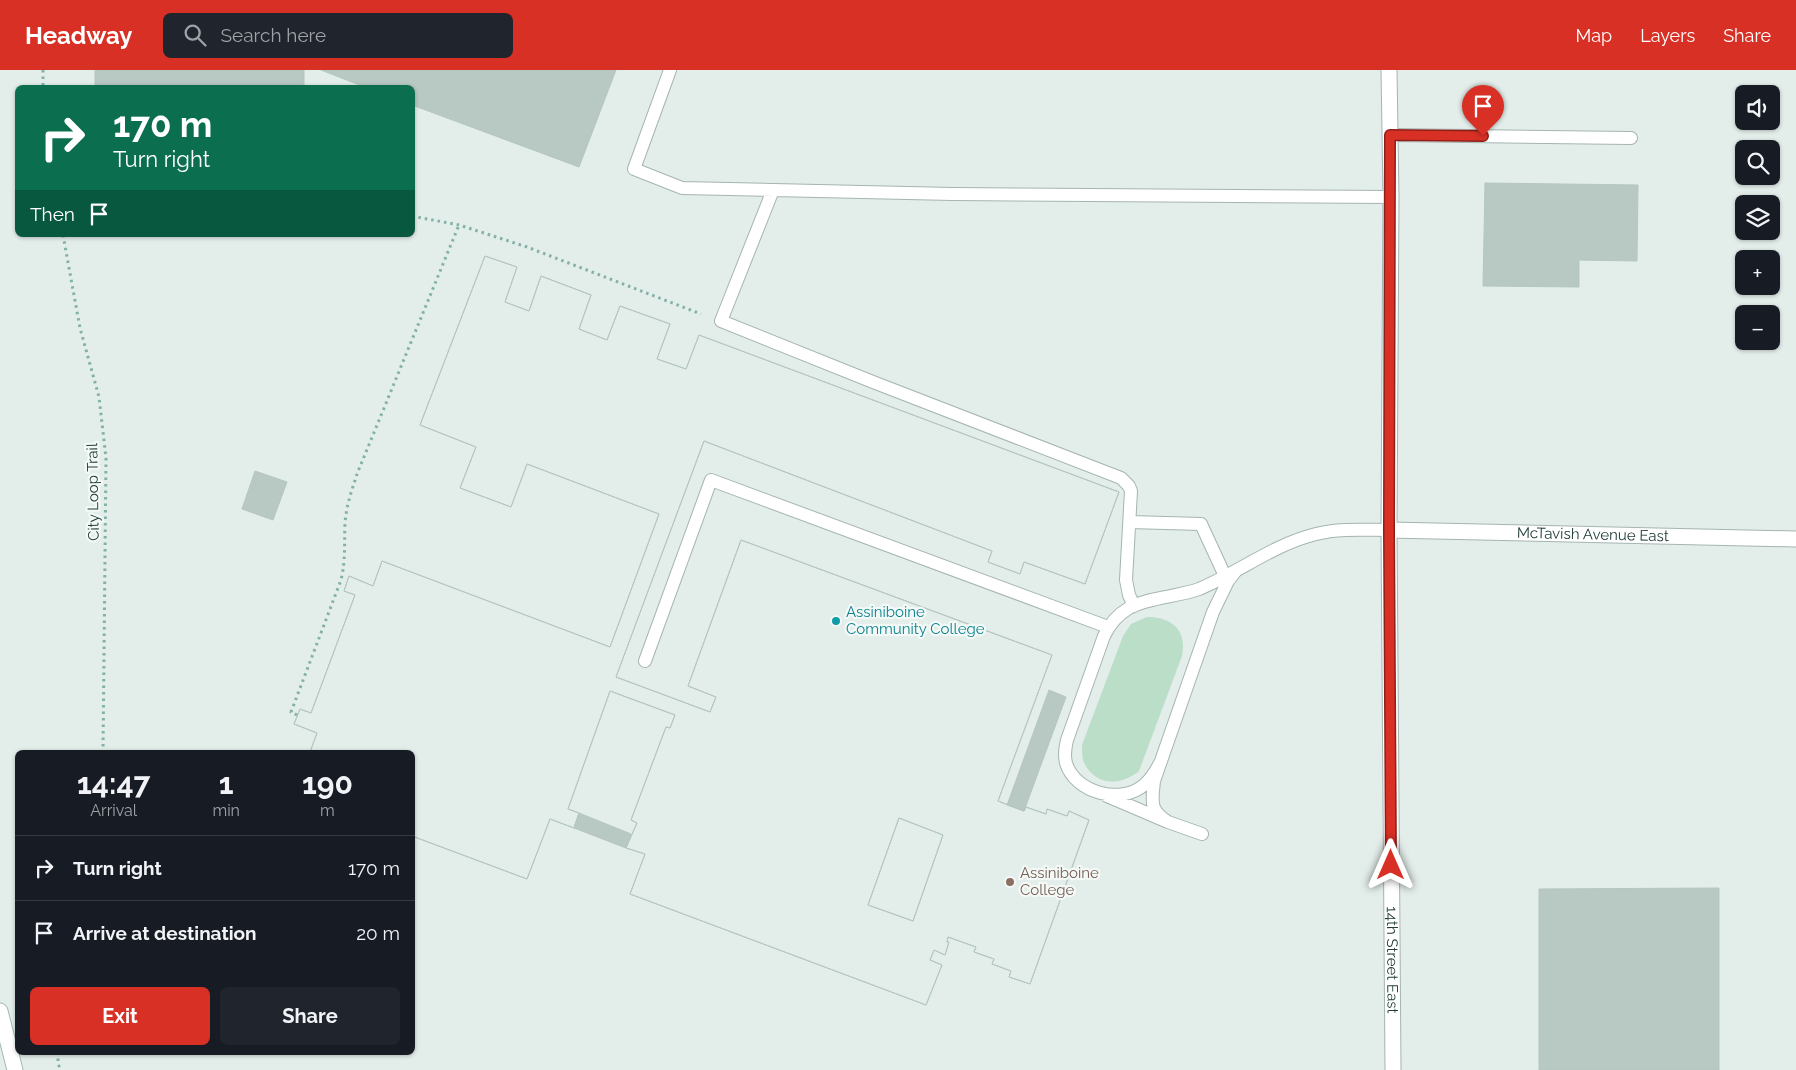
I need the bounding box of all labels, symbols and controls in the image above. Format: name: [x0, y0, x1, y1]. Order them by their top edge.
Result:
search box: [163, 13, 513, 58]
text: Headway: [25, 21, 133, 50]
icon: search: [181, 21, 209, 49]
text: Search here: [221, 24, 326, 46]
text: Map: [1576, 25, 1612, 46]
text: Layers: [1640, 25, 1695, 46]
text: Share: [1723, 25, 1771, 46]
pin: [1462, 85, 1504, 136]
map controls: [1735, 85, 1780, 350]
button: sound: [1735, 85, 1780, 130]
icon: arrive: [1469, 92, 1497, 120]
text: 170 m: [113, 104, 212, 145]
icon: right: [30, 105, 95, 170]
button: search: [1735, 140, 1780, 185]
text: Turn right: [113, 146, 210, 172]
button: layers: [1735, 195, 1780, 240]
icon: arrive: [85, 200, 113, 228]
text: Then: [30, 203, 75, 225]
button: +: [1735, 250, 1780, 295]
button: −: [1735, 305, 1780, 350]
street label: City Loop Trail: [83, 442, 103, 541]
street label: McTavish Avenue East: [1517, 524, 1669, 545]
place label: Assiniboine Community College: [846, 603, 985, 638]
marker: Assiniboine Community College: [830, 615, 842, 627]
text: 14:47: [77, 766, 150, 801]
text: 1: [219, 766, 234, 801]
text: 190: [302, 766, 353, 801]
text: Arrival: [90, 801, 137, 820]
text: min: [212, 801, 240, 820]
text: m: [320, 801, 335, 820]
position arrow: [1364, 838, 1416, 890]
icon: right: [30, 854, 58, 882]
text: Turn right: [73, 857, 162, 879]
text: 170 m: [348, 857, 400, 879]
place label: Assiniboine College: [1020, 864, 1099, 899]
marker: Assiniboine College: [1004, 876, 1016, 888]
street label: 14th Street East: [1383, 906, 1402, 1014]
icon: arrive: [30, 919, 58, 947]
text: Arrive at destination: [73, 922, 257, 944]
text: 20 m: [356, 922, 400, 944]
button: Exit: [30, 987, 210, 1045]
button: Share: [220, 987, 400, 1045]

